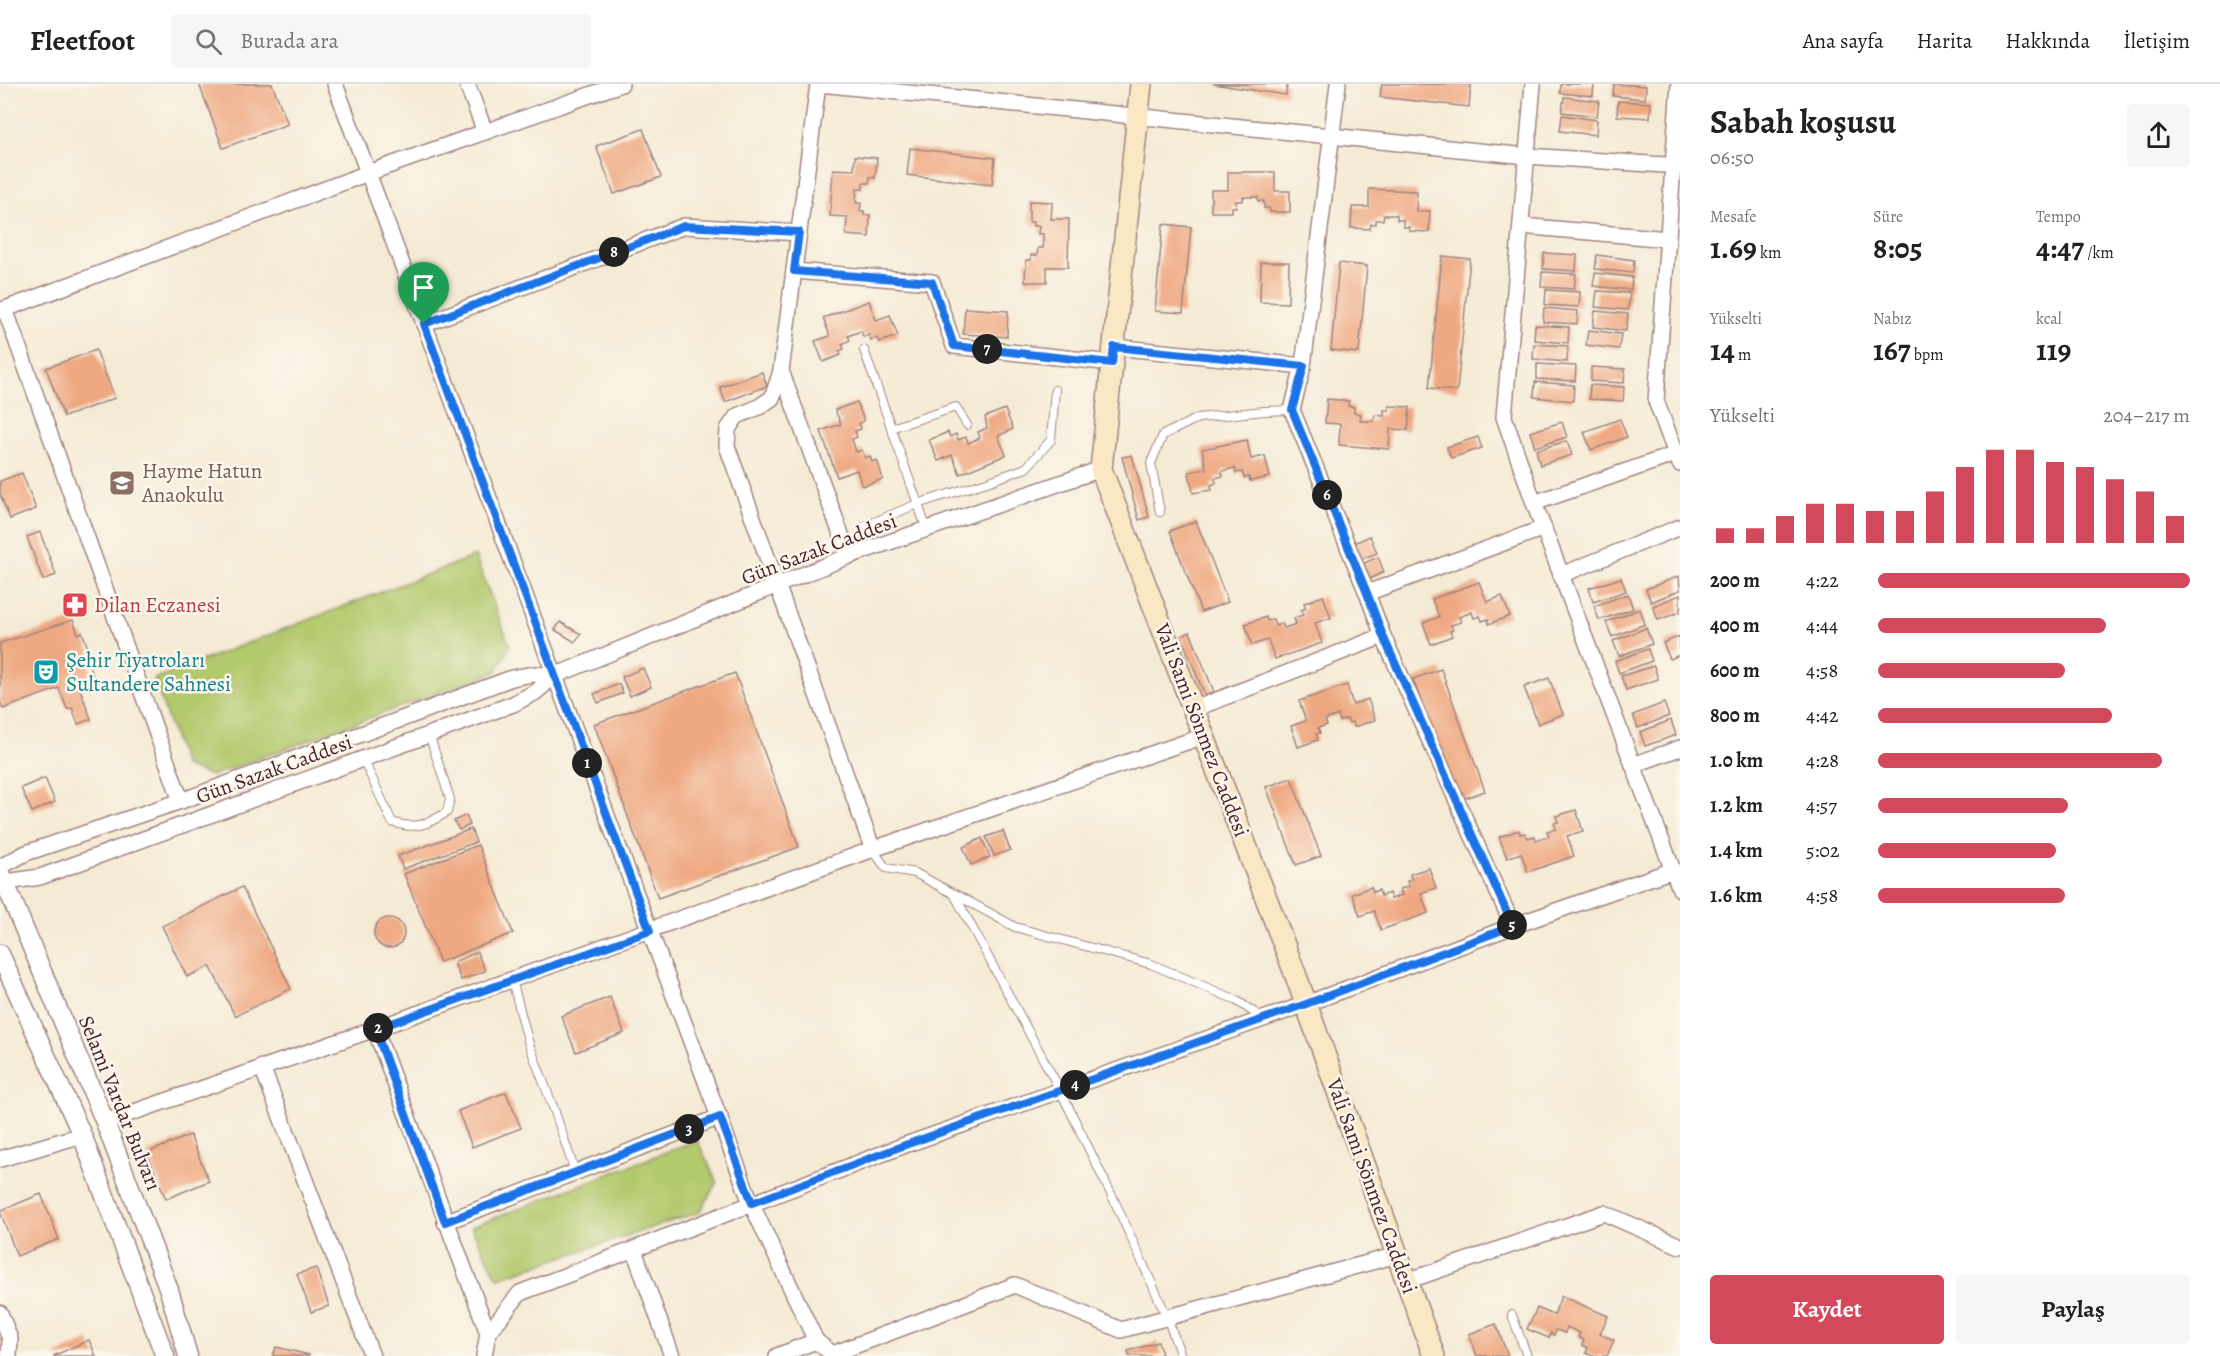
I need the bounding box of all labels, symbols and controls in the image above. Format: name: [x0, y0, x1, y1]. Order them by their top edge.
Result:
search box: [171, 14, 591, 68]
text: Fleetfoot: [30, 22, 135, 60]
icon: search: [192, 25, 225, 58]
text: Burada ara: [240, 26, 339, 56]
text: Ana sayfa: [1803, 27, 1884, 55]
text: Harita: [1917, 27, 1973, 55]
text: Hakkında: [2006, 27, 2090, 55]
text: İletişim: [2123, 27, 2190, 55]
text: Sabah koşusu: [1710, 99, 1896, 144]
button: share: [2127, 104, 2190, 167]
text: 06:50: [1710, 144, 1754, 171]
text: Mesafe: [1710, 206, 1756, 228]
text: Süre: [1873, 206, 1903, 228]
text: Tempo: [2036, 206, 2081, 228]
text: 1.69: [1710, 228, 1757, 268]
text: 8:05: [1873, 228, 1922, 268]
text: 4:47: [2036, 228, 2084, 268]
pin: 8: [599, 237, 629, 267]
text: 8: [610, 241, 618, 263]
text: km: [1757, 242, 1781, 264]
text: /km: [2084, 242, 2114, 264]
pin: [398, 262, 449, 324]
icon: arrive: [407, 271, 440, 304]
text: Yükselti: [1710, 308, 1762, 330]
text: Nabız: [1873, 308, 1912, 330]
text: kcal: [2036, 308, 2062, 330]
text: 14: [1710, 330, 1735, 370]
text: 167: [1873, 330, 1911, 370]
text: 119: [2036, 330, 2071, 370]
pin: 7: [972, 334, 1002, 364]
text: 7: [984, 338, 990, 360]
text: m: [1735, 344, 1751, 366]
text: bpm: [1911, 344, 1944, 366]
text: Yükselti: [1710, 402, 1775, 429]
text: 204–217 m: [2103, 402, 2190, 429]
place label: Hayme Hatun Anaokulu: [141, 457, 262, 509]
school or university icon: Hayme Hatun Anaokulu: [107, 468, 137, 498]
pin: 6: [1312, 480, 1342, 510]
text: 6: [1323, 484, 1331, 506]
street label: Gün Sazak Caddesi: [737, 506, 901, 592]
text: 200 m: [1710, 567, 1760, 594]
text: 4:22: [1806, 567, 1839, 594]
pharmacy icon: Dilan Eczanesi: [60, 590, 90, 620]
place label: Dilan Eczanesi: [94, 591, 221, 619]
text: 400 m: [1710, 612, 1760, 639]
text: 4:44: [1806, 612, 1838, 639]
street label: Vali Sami Sönmez Caddesi: [1148, 618, 1256, 841]
place label: Şehir Tiyatroları Sultandere Sahnesi: [66, 646, 231, 698]
theatre icon: Şehir Tiyatroları Sultandere Sahnesi: [31, 657, 61, 687]
text: 600 m: [1710, 657, 1760, 684]
text: 4:58: [1806, 657, 1838, 684]
text: 800 m: [1710, 702, 1760, 729]
text: 4:42: [1806, 702, 1838, 729]
street label: Gün Sazak Caddesi: [192, 728, 356, 810]
text: 1.0 km: [1710, 747, 1763, 774]
text: 4:28: [1806, 747, 1839, 774]
pin: 1: [572, 748, 602, 778]
text: 1: [584, 752, 590, 774]
text: 1.2 km: [1710, 792, 1763, 819]
text: 4:57: [1806, 792, 1837, 819]
text: 1.4 km: [1710, 837, 1763, 864]
text: 5:02: [1806, 837, 1840, 864]
text: 1.6 km: [1710, 882, 1763, 909]
text: 4:58: [1806, 882, 1838, 909]
pin: 5: [1497, 910, 1527, 940]
text: 5: [1509, 914, 1515, 936]
street label: Selami Vardar Bulvarı: [72, 1011, 168, 1195]
pin: 2: [363, 1013, 393, 1043]
text: 2: [374, 1017, 382, 1039]
pin: 4: [1060, 1070, 1090, 1100]
text: 4: [1071, 1074, 1079, 1096]
street label: Vali Sami Sönmez Caddesi: [1320, 1074, 1424, 1297]
pin: 3: [674, 1114, 704, 1144]
text: 3: [686, 1118, 692, 1140]
button: Kaydet: [1710, 1275, 1944, 1344]
button: Paylaş: [1956, 1275, 2190, 1344]

